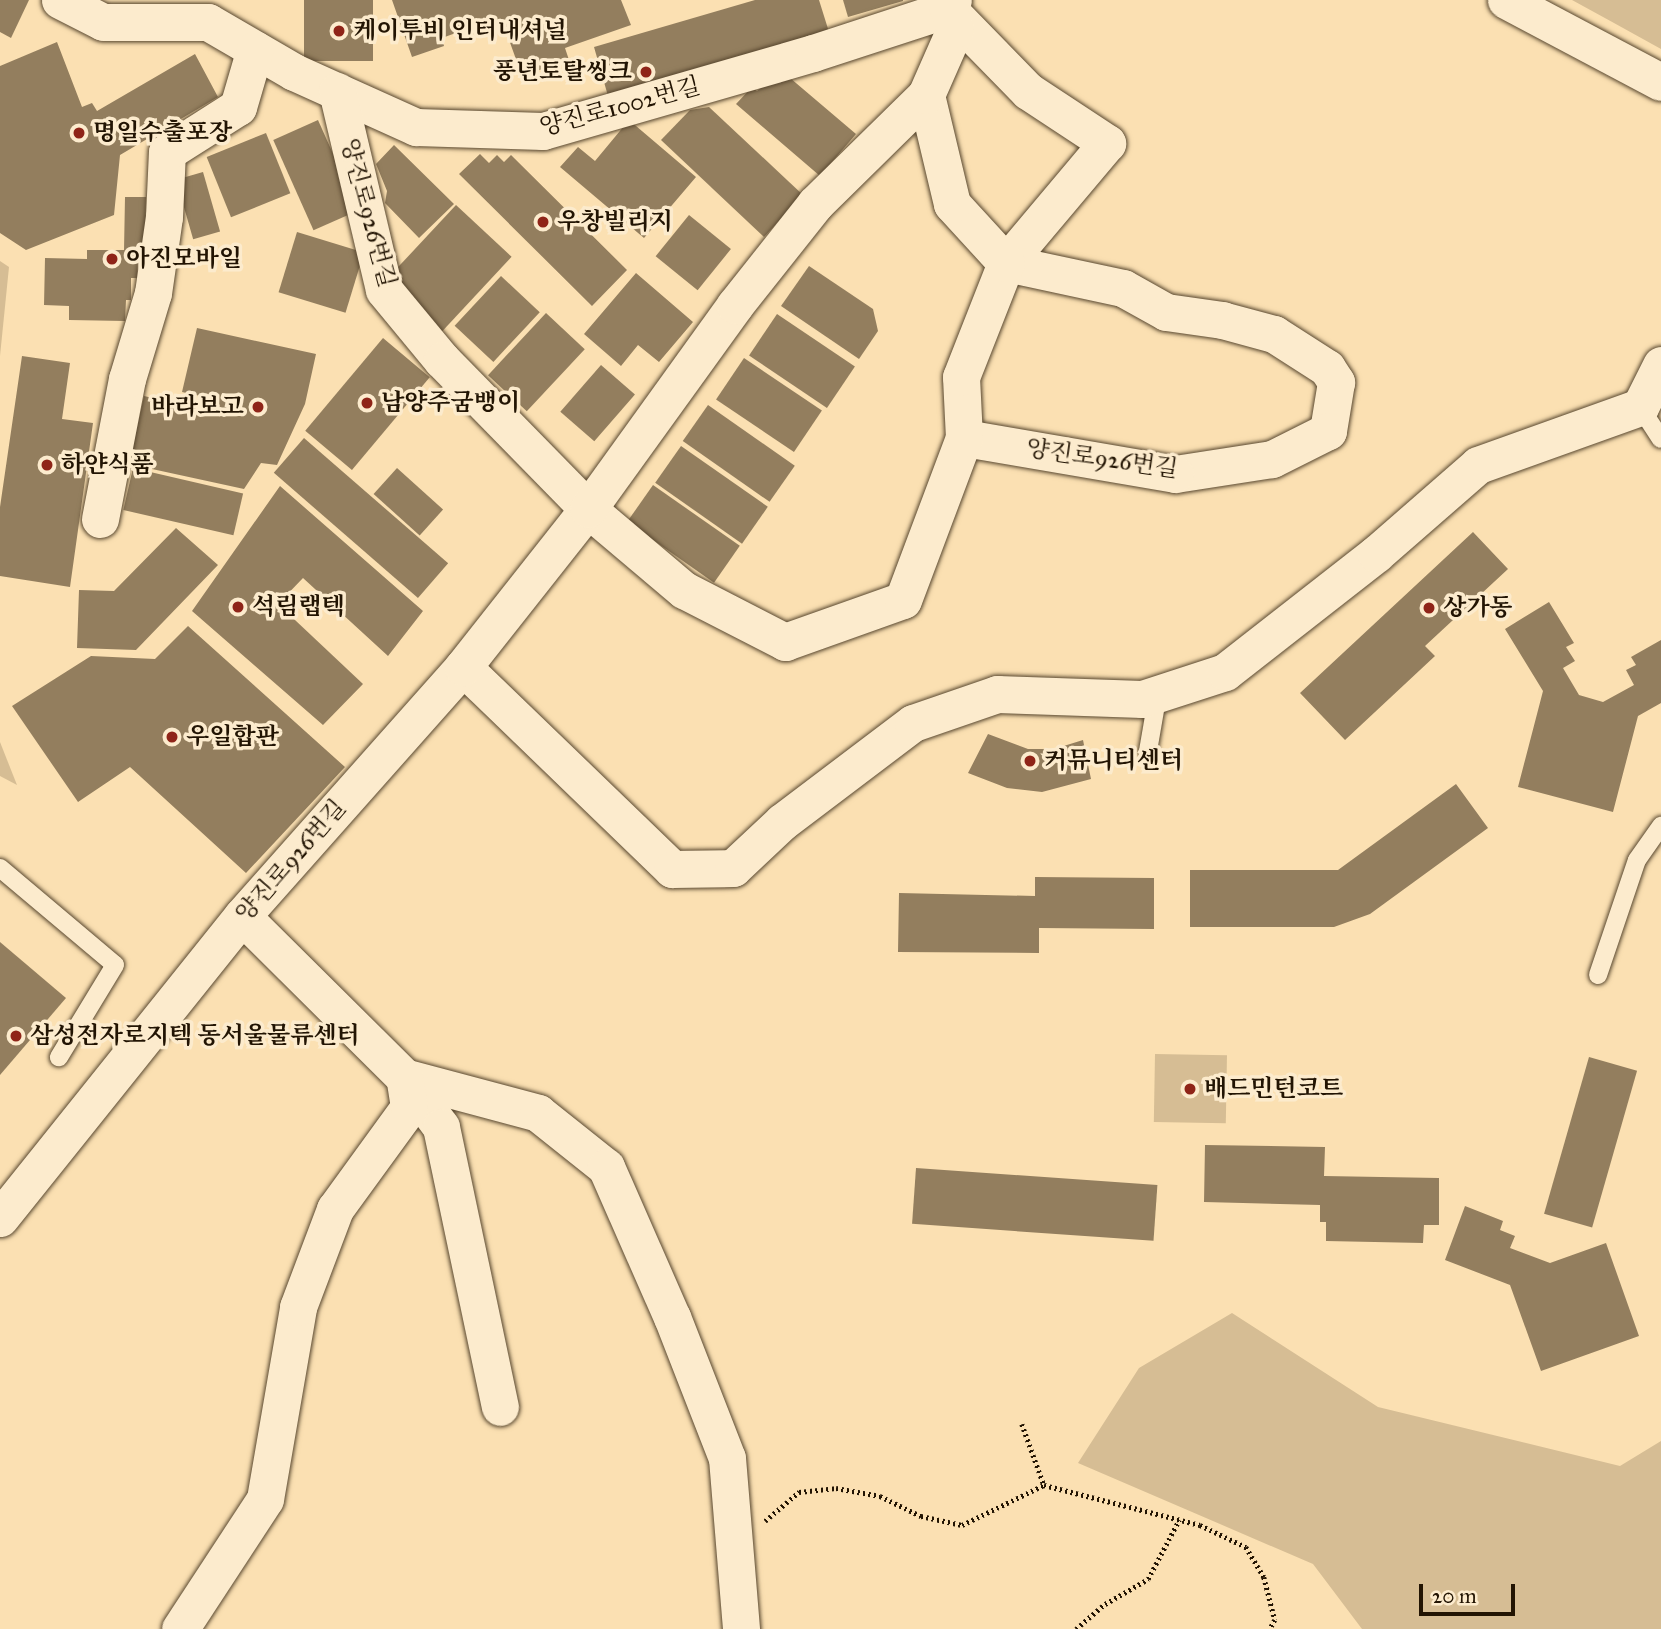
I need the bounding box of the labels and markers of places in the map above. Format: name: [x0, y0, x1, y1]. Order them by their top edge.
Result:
place label: 케이투비 인터내셔널: [353, 17, 567, 45]
marker: 케이투비 인터내셔널: [331, 23, 347, 39]
place label: 풍년토탈씽크: [493, 58, 632, 86]
marker: 풍년토탈씽크: [638, 64, 654, 80]
place label: 명일수출포장: [93, 119, 232, 147]
marker: 명일수출포장: [71, 125, 87, 141]
place label: 우창빌리지: [557, 208, 673, 236]
marker: 우창빌리지: [535, 214, 551, 230]
place label: 아진모바일: [126, 245, 242, 273]
marker: 아진모바일: [104, 251, 120, 267]
place label: 남양주굼뱅이: [381, 389, 520, 417]
place label: 바라보고: [151, 393, 244, 421]
marker: 남양주굼뱅이: [359, 395, 375, 411]
marker: 바라보고: [250, 399, 266, 415]
place label: 하얀식품: [61, 451, 154, 479]
marker: 하얀식품: [39, 457, 55, 473]
place label: 석림랩텍: [252, 593, 345, 621]
place label: 상가동: [1443, 594, 1513, 622]
marker: 석림랩텍: [230, 599, 246, 615]
marker: 상가동: [1421, 600, 1437, 616]
place label: 우일합판: [186, 723, 279, 751]
marker: 우일합판: [164, 729, 180, 745]
place label: 커뮤니티센터: [1044, 747, 1183, 775]
marker: 커뮤니티센터: [1022, 753, 1038, 769]
place label: 삼성전자로지텍 동서울물류센터: [30, 1022, 360, 1050]
marker: 삼성전자로지텍 동서울물류센터: [8, 1028, 24, 1044]
place label: 배드민턴코트: [1204, 1075, 1343, 1103]
marker: 배드민턴코트: [1182, 1081, 1198, 1097]

